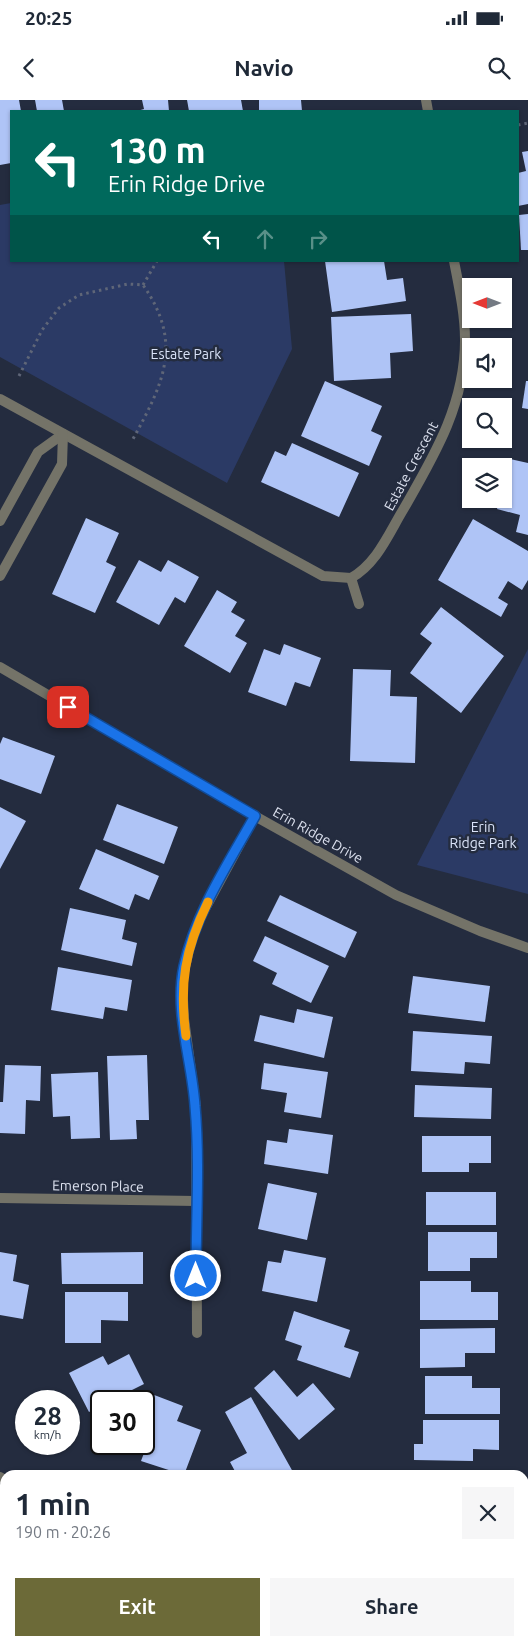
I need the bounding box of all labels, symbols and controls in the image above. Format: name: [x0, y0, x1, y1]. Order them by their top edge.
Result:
text: 20:25: [25, 7, 73, 29]
icon: back: [15, 54, 43, 82]
icon: search: [485, 54, 513, 82]
text: Navio: [234, 55, 294, 80]
icon: left: [25, 130, 90, 195]
text: 130 m: [108, 130, 206, 170]
text: Erin Ridge Drive: [108, 171, 265, 196]
icon: left: [198, 225, 226, 253]
icon: ahead: [251, 225, 279, 253]
icon: right: [304, 225, 332, 253]
north arrow: [462, 278, 512, 328]
map controls: [462, 278, 512, 508]
button: sound: [462, 338, 512, 388]
park label: Estate Park: [151, 346, 221, 362]
button: search: [462, 398, 512, 448]
street label: Estate Crescent: [381, 418, 441, 513]
button: layers: [462, 458, 512, 508]
pin: [47, 686, 89, 728]
icon: arrive: [54, 693, 82, 721]
street label: Erin Ridge Drive: [270, 804, 366, 866]
park label: Erin Ridge Park: [449, 819, 517, 851]
street label: Emerson Place: [52, 1177, 144, 1195]
position arrow: [169, 1249, 221, 1301]
speed limit sign: 30: [90, 1390, 155, 1455]
text: 28: [33, 1402, 62, 1430]
text: km/h: [34, 1428, 61, 1441]
text: 1 min: [15, 1487, 91, 1521]
button: close: [462, 1487, 514, 1539]
text: 190 m · 20:26: [15, 1523, 111, 1541]
button: Exit: [15, 1578, 260, 1636]
button: Share: [270, 1578, 514, 1636]

